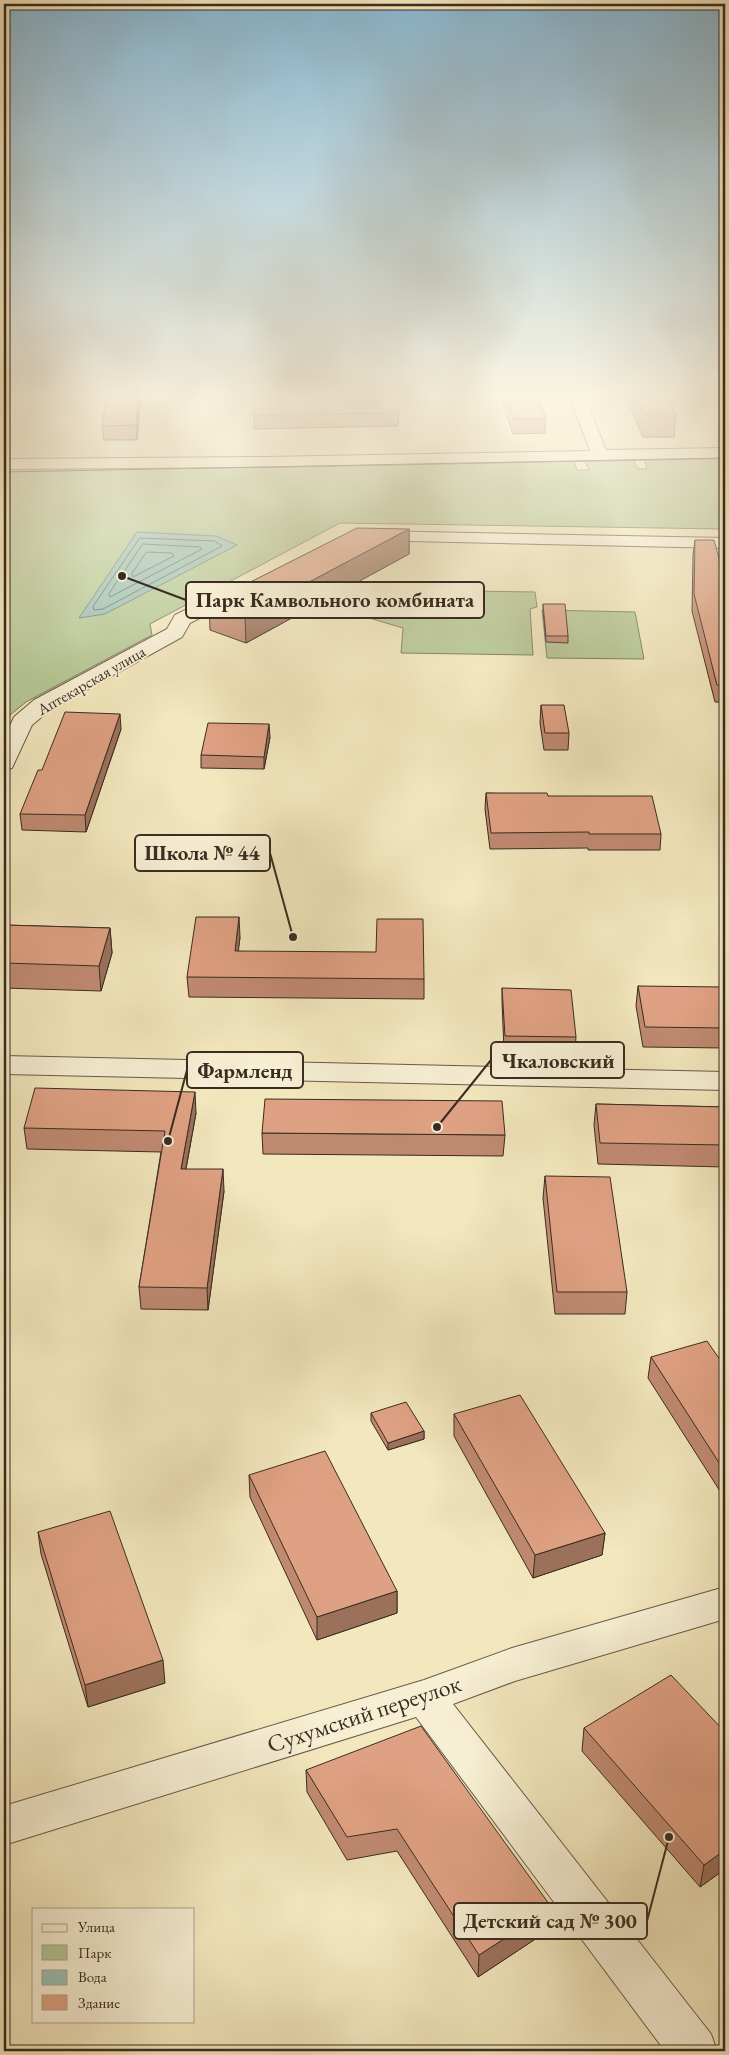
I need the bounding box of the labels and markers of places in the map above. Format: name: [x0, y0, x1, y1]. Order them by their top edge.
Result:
callout: Парк Камвольного комбината: [186, 582, 484, 618]
callout: Школа № 44: [135, 835, 270, 871]
callout: Чкаловский: [491, 1042, 624, 1078]
callout: Фармленд: [187, 1052, 303, 1088]
callout: Детский сад № 300: [454, 1903, 647, 1939]

